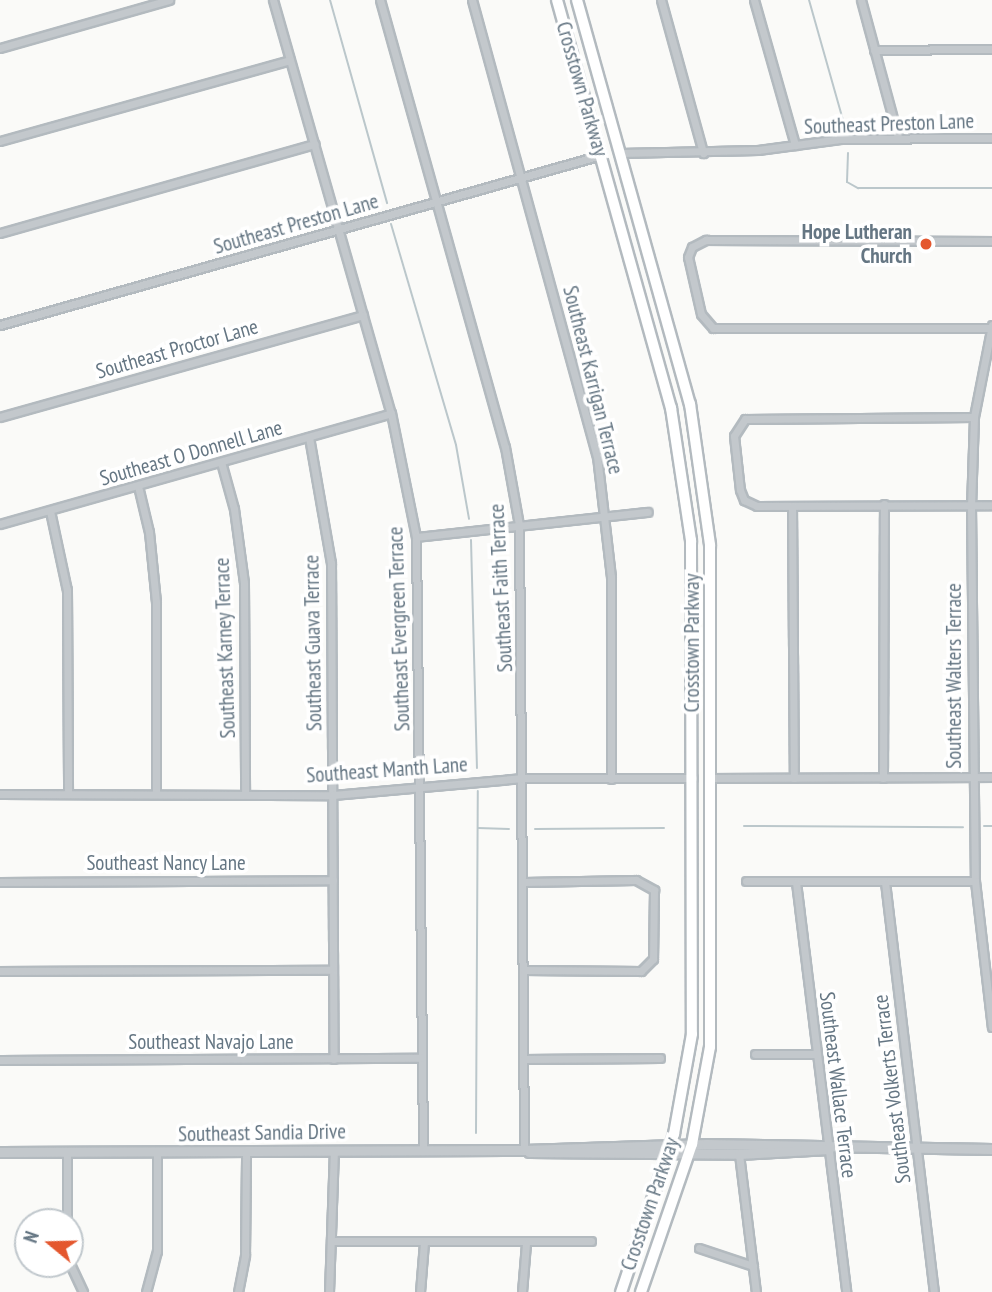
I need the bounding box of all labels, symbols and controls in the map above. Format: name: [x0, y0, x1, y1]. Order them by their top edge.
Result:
street label: Crosstown Parkway: [551, 19, 613, 159]
street label: Southeast Preston Lane: [804, 108, 974, 140]
street label: Southeast Preston Lane: [211, 188, 381, 260]
place label: Hope Lutheran Church: [802, 219, 912, 269]
marker: Hope Lutheran Church: [918, 236, 934, 252]
street label: Southeast Karrigan Terrace: [557, 283, 629, 477]
street label: Southeast Proctor Lane: [93, 314, 261, 384]
street label: Southeast O Donnell Lane: [97, 415, 285, 491]
street label: Southeast Faith Terrace: [484, 503, 518, 673]
street label: Southeast Evergreen Terrace: [383, 526, 415, 732]
street label: Southeast Guava Terrace: [299, 554, 327, 732]
street label: Southeast Karney Terrace: [209, 557, 241, 739]
street label: Crosstown Parkway: [679, 574, 705, 712]
street label: Southeast Walters Terrace: [941, 583, 967, 769]
street label: Southeast Manth Lane: [305, 752, 469, 788]
street label: Southeast Nancy Lane: [86, 850, 246, 876]
street label: Southeast Wallace Terrace: [814, 990, 862, 1180]
street label: Southeast Volkerts Terrace: [868, 993, 916, 1185]
street label: Southeast Navajo Lane: [128, 1029, 294, 1055]
street label: Southeast Sandia Drive: [178, 1119, 346, 1147]
street label: Crosstown Parkway: [615, 1134, 685, 1274]
north arrow: [14, 1208, 84, 1278]
text: N: [18, 1228, 44, 1246]

